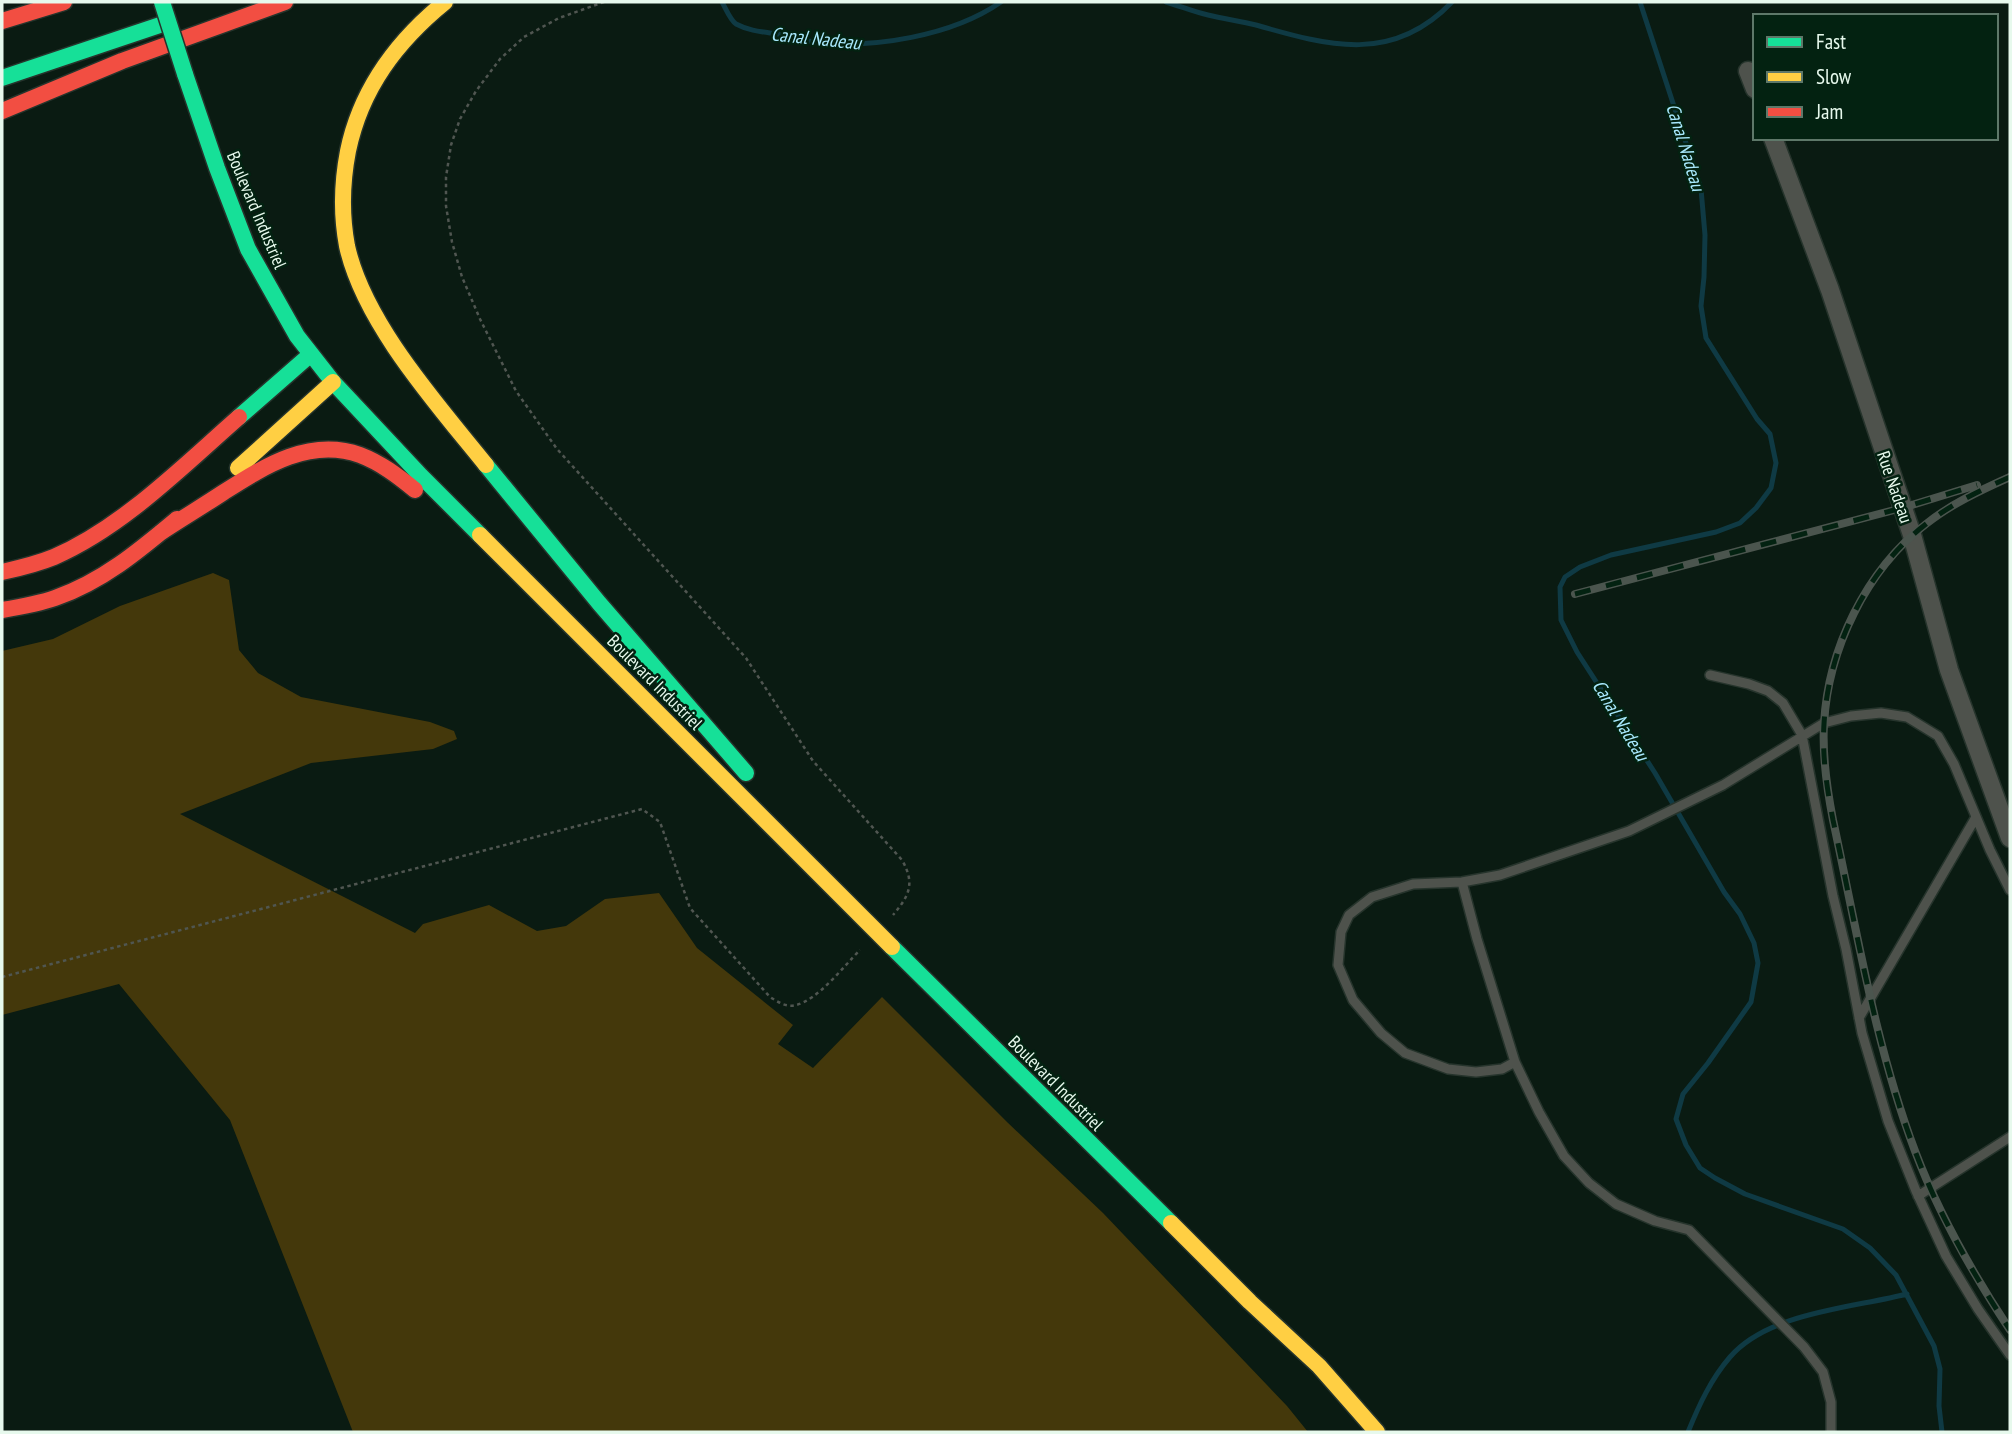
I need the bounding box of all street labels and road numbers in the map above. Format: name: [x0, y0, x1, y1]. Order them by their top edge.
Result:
street label: Boulevard Industriel: [222, 148, 292, 273]
street label: Rue Nadeau: [1872, 448, 1918, 526]
street label: Boulevard Industriel: [603, 630, 708, 735]
street label: Boulevard Industriel: [1004, 1031, 1109, 1136]

